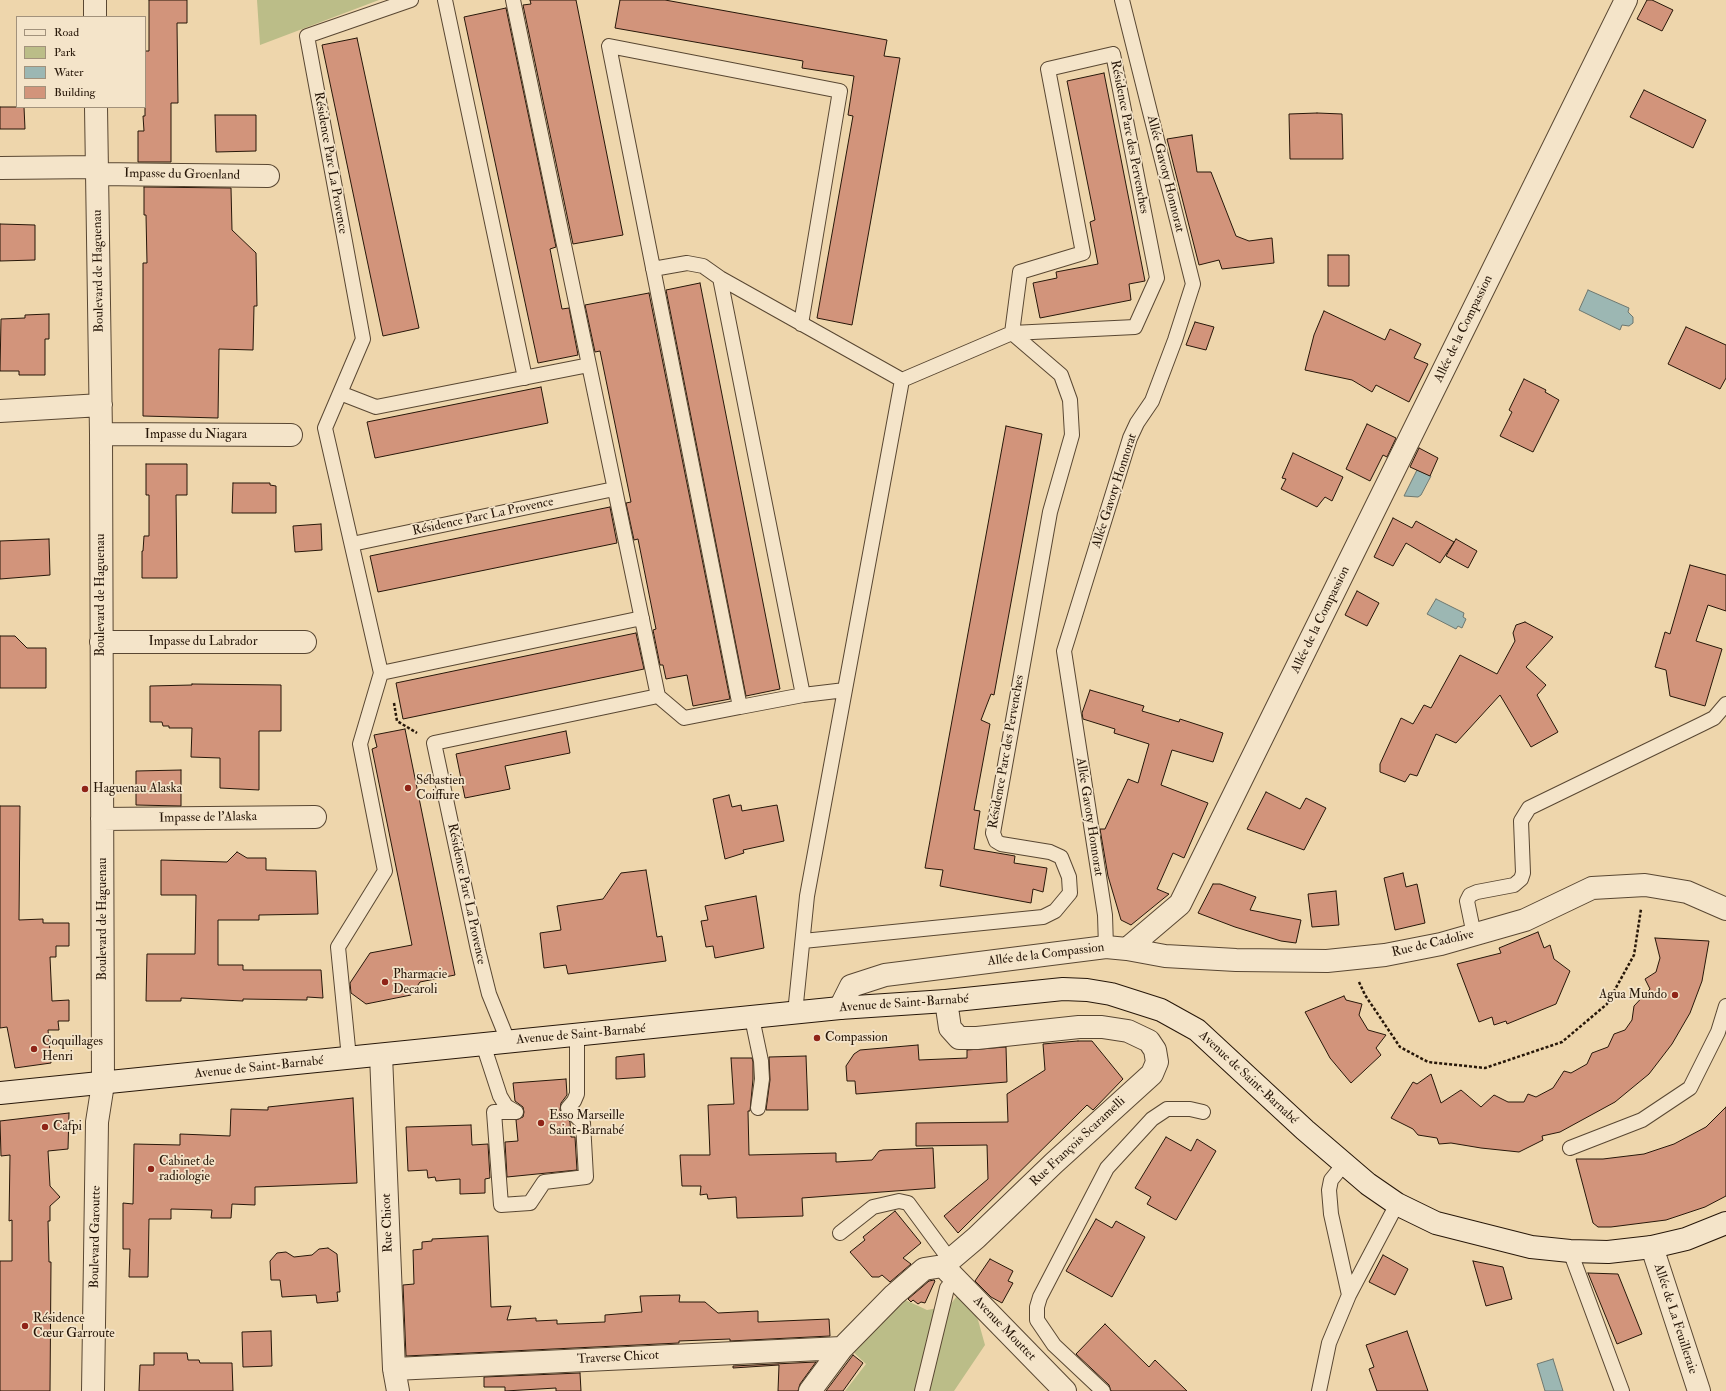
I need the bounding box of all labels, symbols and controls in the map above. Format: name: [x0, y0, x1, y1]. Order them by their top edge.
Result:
legend: [16, 16, 146, 108]
text: Road: [54, 25, 79, 40]
text: Park: [54, 45, 76, 60]
street label: Résidence Parc des Pervenches: [1106, 59, 1152, 215]
text: Water: [54, 65, 83, 80]
text: Building: [54, 85, 95, 100]
street label: Résidence Parc La Provence: [310, 91, 350, 235]
street label: Allée Gavoty Honnorat: [1143, 114, 1187, 234]
street label: Impasse du Groenland: [124, 166, 240, 184]
street label: Boulevard de Haguenau: [90, 209, 108, 333]
street label: Allée de la Compassion: [1431, 273, 1497, 385]
street label: Impasse du Niagara: [145, 427, 247, 443]
street label: Allée Gavoty Honnorat: [1089, 432, 1141, 550]
street label: Résidence Parc La Provence: [411, 494, 555, 540]
street label: Boulevard de Haguenau: [93, 533, 109, 657]
street label: Allée de la Compassion: [1288, 564, 1354, 676]
street label: Impasse du Labrador: [149, 634, 257, 650]
street label: Résidence Parc des Pervenches: [986, 674, 1028, 830]
street label: Allée Gavoty Honnorat: [1072, 757, 1106, 877]
place label: Sébastien Coiffure: [416, 773, 465, 804]
place label: Haguenau Alaska: [93, 781, 182, 797]
marker: Sébastien Coiffure: [403, 783, 413, 793]
marker: Haguenau Alaska: [80, 784, 90, 794]
street label: Impasse de l'Alaska: [159, 809, 257, 827]
street label: Résidence Parc La Provence: [443, 822, 489, 966]
street label: Boulevard de Haguenau: [95, 857, 111, 981]
street label: Rue de Cadolive: [1390, 927, 1476, 961]
street label: Allée de la Compassion: [987, 940, 1105, 970]
place label: Pharmacie Decaroli: [393, 967, 447, 998]
marker: Pharmacie Decaroli: [380, 977, 390, 987]
place label: Agua Mundo: [1599, 987, 1667, 1003]
marker: Agua Mundo: [1670, 990, 1680, 1000]
street label: Avenue de Saint-Barnabé: [839, 992, 969, 1016]
street label: Avenue de Saint-Barnabé: [516, 1022, 646, 1048]
street label: Avenue de Saint-Barnabé: [1195, 1028, 1301, 1128]
place label: Compassion: [825, 1030, 888, 1046]
marker: Compassion: [812, 1033, 822, 1043]
place label: Coquillages Henri: [42, 1034, 103, 1065]
marker: Coquillages Henri: [29, 1044, 39, 1054]
street label: Avenue de Saint-Barnabé: [194, 1053, 324, 1083]
street label: Rue François Scaramelli: [1027, 1094, 1129, 1190]
place label: Esso Marseille Saint-Barnabé: [549, 1108, 624, 1139]
marker: Esso Marseille Saint-Barnabé: [536, 1118, 546, 1128]
place label: Cafpi: [53, 1119, 82, 1135]
marker: Cafpi: [40, 1122, 50, 1132]
place label: Cabinet de radiologie: [159, 1154, 215, 1185]
marker: Cabinet de radiologie: [146, 1164, 156, 1174]
street label: Boulevard Garoutte: [87, 1185, 105, 1289]
street label: Rue Chicot: [379, 1193, 397, 1253]
street label: Allée de La Feuilleraie: [1650, 1262, 1700, 1376]
street label: Avenue Mouttet: [969, 1293, 1039, 1365]
place label: Résidence Cœur Garroute: [33, 1311, 115, 1342]
marker: Résidence Cœur Garroute: [20, 1321, 30, 1331]
street label: Traverse Chicot: [577, 1348, 659, 1368]

